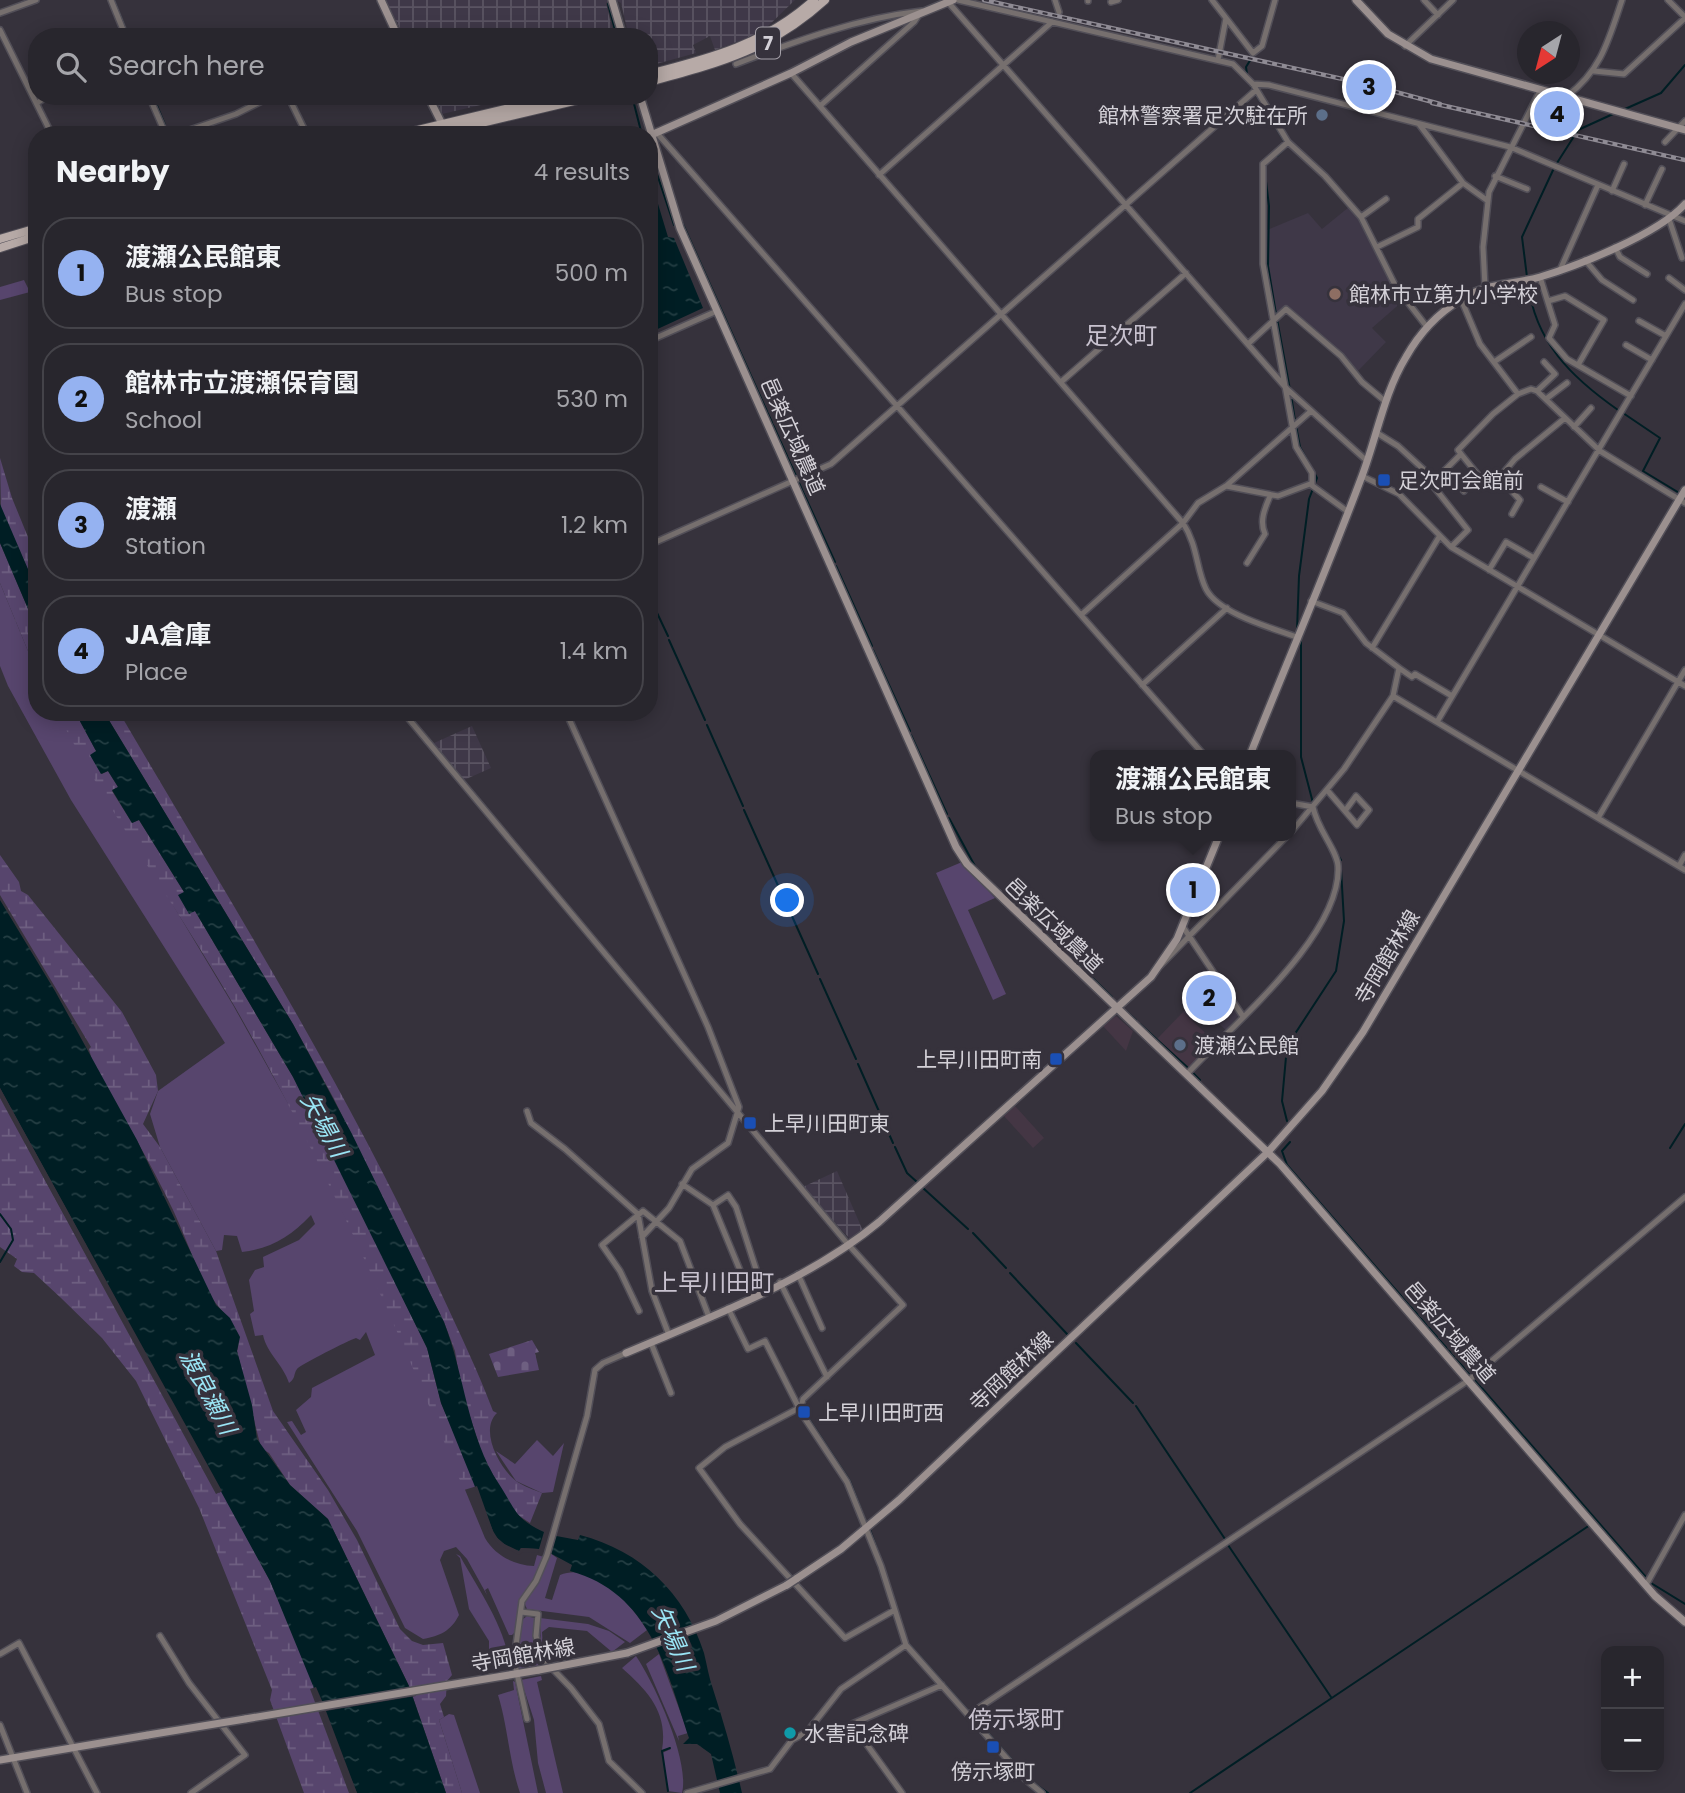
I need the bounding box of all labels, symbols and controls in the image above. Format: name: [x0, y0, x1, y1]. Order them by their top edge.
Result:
north arrow: [1517, 21, 1580, 84]
search box: [28, 28, 658, 105]
road number: 7: [756, 28, 780, 58]
icon: search: [52, 48, 90, 86]
text: Search here: [108, 48, 265, 84]
pin: 3: [1346, 61, 1392, 113]
pin: 4: [1534, 88, 1580, 140]
place label: 館林警察署足次駐在所: [1098, 101, 1308, 130]
marker: 館林警察署足次駐在所: [1314, 107, 1330, 123]
text: Nearby: [56, 150, 170, 193]
text: 4 results: [534, 156, 630, 188]
text: 渡瀬公民館東: [125, 239, 281, 275]
text: 1: [77, 257, 85, 289]
text: 500 m: [555, 257, 628, 289]
text: Bus stop: [125, 278, 223, 310]
place label: 館林市立第九小学校: [1349, 280, 1538, 309]
marker: 館林市立第九小学校: [1327, 286, 1343, 302]
district label: 足次町: [1085, 319, 1157, 352]
text: 館林市立渡瀬保育園: [125, 365, 359, 401]
street label: 邑楽広域農道: [754, 373, 832, 499]
text: 2: [74, 383, 88, 415]
text: 530 m: [556, 383, 628, 415]
text: School: [125, 404, 202, 436]
place label: 足次町会館前: [1398, 466, 1524, 495]
marker: 足次町会館前: [1376, 472, 1392, 488]
text: 渡瀬: [125, 491, 177, 527]
text: 3: [74, 509, 88, 541]
text: 1.2 km: [561, 509, 628, 541]
text: Station: [125, 530, 206, 562]
text: JA倉庫: [125, 617, 211, 653]
text: 4: [73, 635, 89, 667]
text: 1.4 km: [560, 635, 628, 667]
text: Place: [125, 656, 188, 688]
popup: [1090, 750, 1296, 841]
text: 渡瀬公民館東: [1115, 761, 1271, 797]
text: Bus stop: [1115, 800, 1213, 832]
pin: 1: [1170, 864, 1216, 916]
street label: 邑楽広域農道: [999, 871, 1109, 979]
your location: [770, 883, 804, 917]
street label: 寺岡館林線: [1348, 905, 1426, 1009]
pin: 2: [1186, 972, 1232, 1024]
place label: 渡瀬公民館: [1194, 1031, 1299, 1060]
marker: 渡瀬公民館: [1172, 1037, 1188, 1053]
place label: 上早川田町南: [916, 1045, 1042, 1074]
marker: 上早川田町南: [1048, 1051, 1064, 1067]
water label: 矢場川: [293, 1087, 356, 1166]
place label: 上早川田町東: [764, 1109, 890, 1138]
marker: 上早川田町東: [742, 1115, 758, 1131]
district label: 上早川田町: [654, 1266, 774, 1299]
street label: 邑楽広域農道: [1398, 1275, 1502, 1389]
street label: 寺岡館林線: [963, 1325, 1059, 1417]
water label: 渡良瀬川: [172, 1344, 245, 1443]
place label: 上早川田町西: [818, 1398, 944, 1427]
marker: 上早川田町西: [796, 1404, 812, 1420]
water label: 矢場川: [644, 1600, 703, 1679]
street label: 寺岡館林線: [469, 1632, 577, 1678]
map controls: [1601, 1646, 1664, 1772]
button: +: [1601, 1646, 1664, 1709]
district label: 傍示塚町: [968, 1703, 1064, 1736]
button: −: [1601, 1709, 1664, 1772]
place label: 水害記念碑: [804, 1719, 909, 1748]
marker: 水害記念碑: [782, 1725, 798, 1741]
marker: 傍示塚町: [985, 1739, 1001, 1755]
place label: 傍示塚町: [951, 1757, 1035, 1786]

